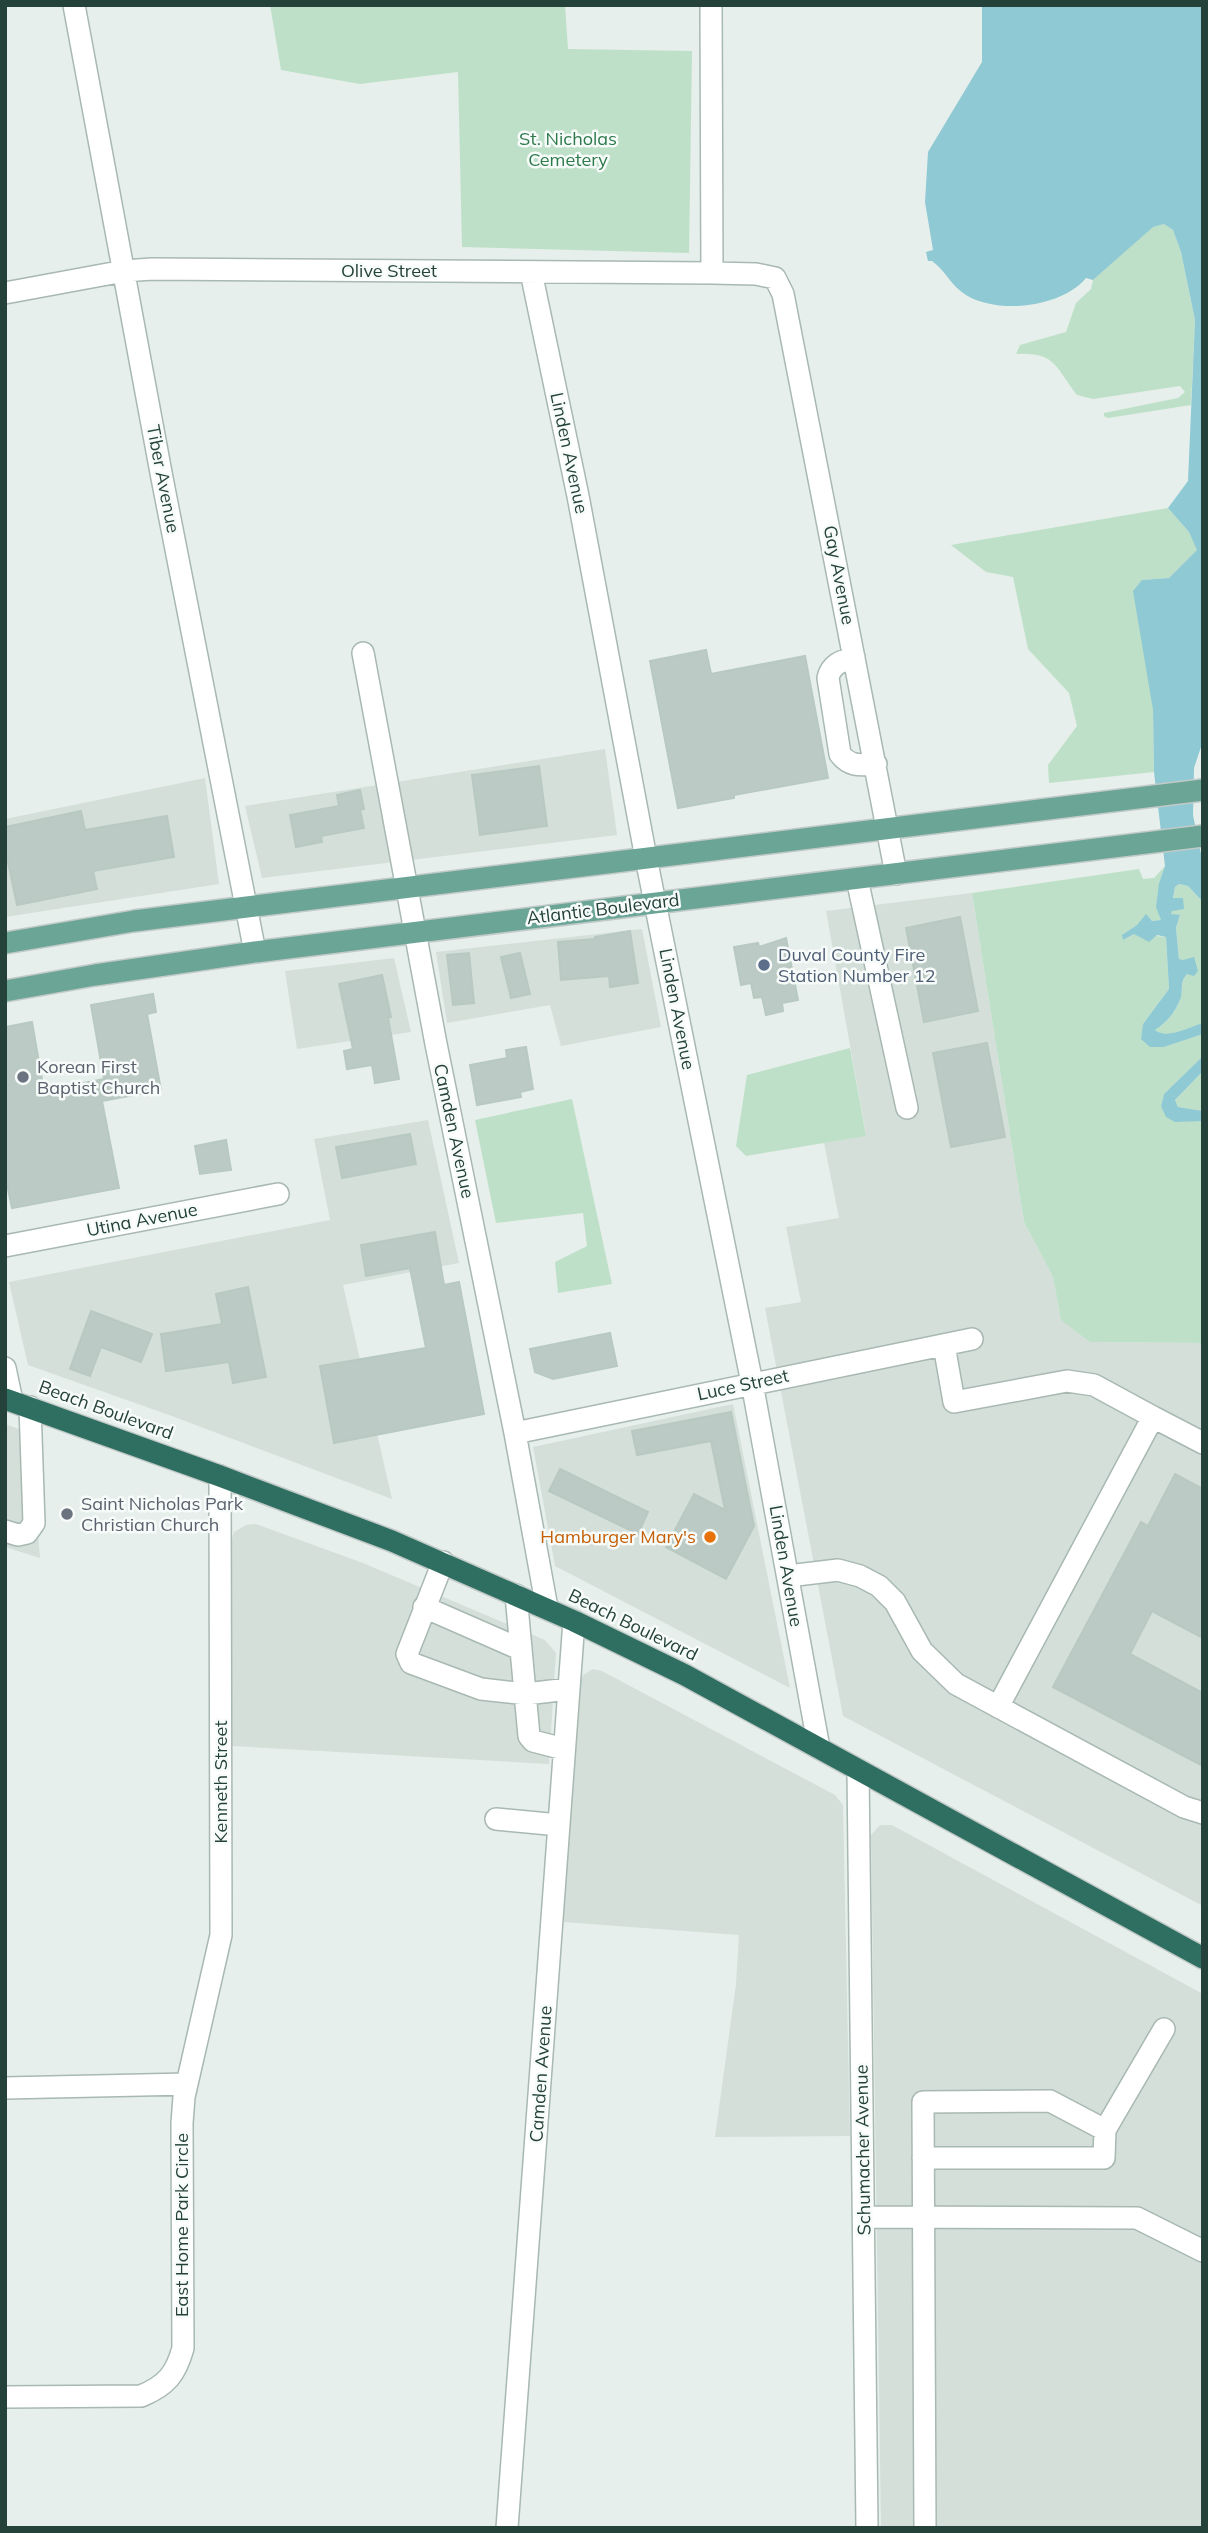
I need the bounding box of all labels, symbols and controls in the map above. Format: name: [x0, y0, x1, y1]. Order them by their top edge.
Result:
park label: St. Nicholas Cemetery: [519, 127, 617, 171]
street label: Olive Street: [341, 259, 437, 282]
street label: Linden Avenue: [545, 390, 594, 516]
street label: Tiber Avenue: [142, 423, 185, 535]
street label: Gay Avenue: [819, 523, 860, 627]
street label: Atlantic Boulevard: [525, 888, 680, 929]
place label: Duval County Fire Station Number 12: [778, 943, 935, 987]
street label: Linden Avenue: [654, 946, 701, 1072]
marker: Duval County Fire Station Number 12: [756, 957, 772, 973]
place label: Korean First Baptist Church: [37, 1055, 160, 1099]
street label: Camden Avenue: [429, 1061, 480, 1200]
marker: Korean First Baptist Church: [15, 1069, 31, 1085]
street label: Utina Avenue: [85, 1197, 199, 1242]
street label: Luce Street: [695, 1364, 791, 1405]
street label: Beach Boulevard: [36, 1375, 176, 1444]
place label: Saint Nicholas Park Christian Church: [81, 1492, 244, 1536]
street label: Linden Avenue: [764, 1503, 809, 1629]
marker: Saint Nicholas Park Christian Church: [59, 1506, 75, 1522]
place label: Hamburger Mary's: [540, 1525, 696, 1548]
marker: Hamburger Mary's: [702, 1529, 718, 1545]
street label: Beach Boulevard: [565, 1583, 702, 1666]
street label: Kenneth Street: [209, 1720, 232, 1844]
street label: Camden Avenue: [524, 2005, 557, 2143]
street label: Schumacher Avenue: [850, 2064, 875, 2236]
street label: East Home Park Circle: [170, 2133, 193, 2317]

